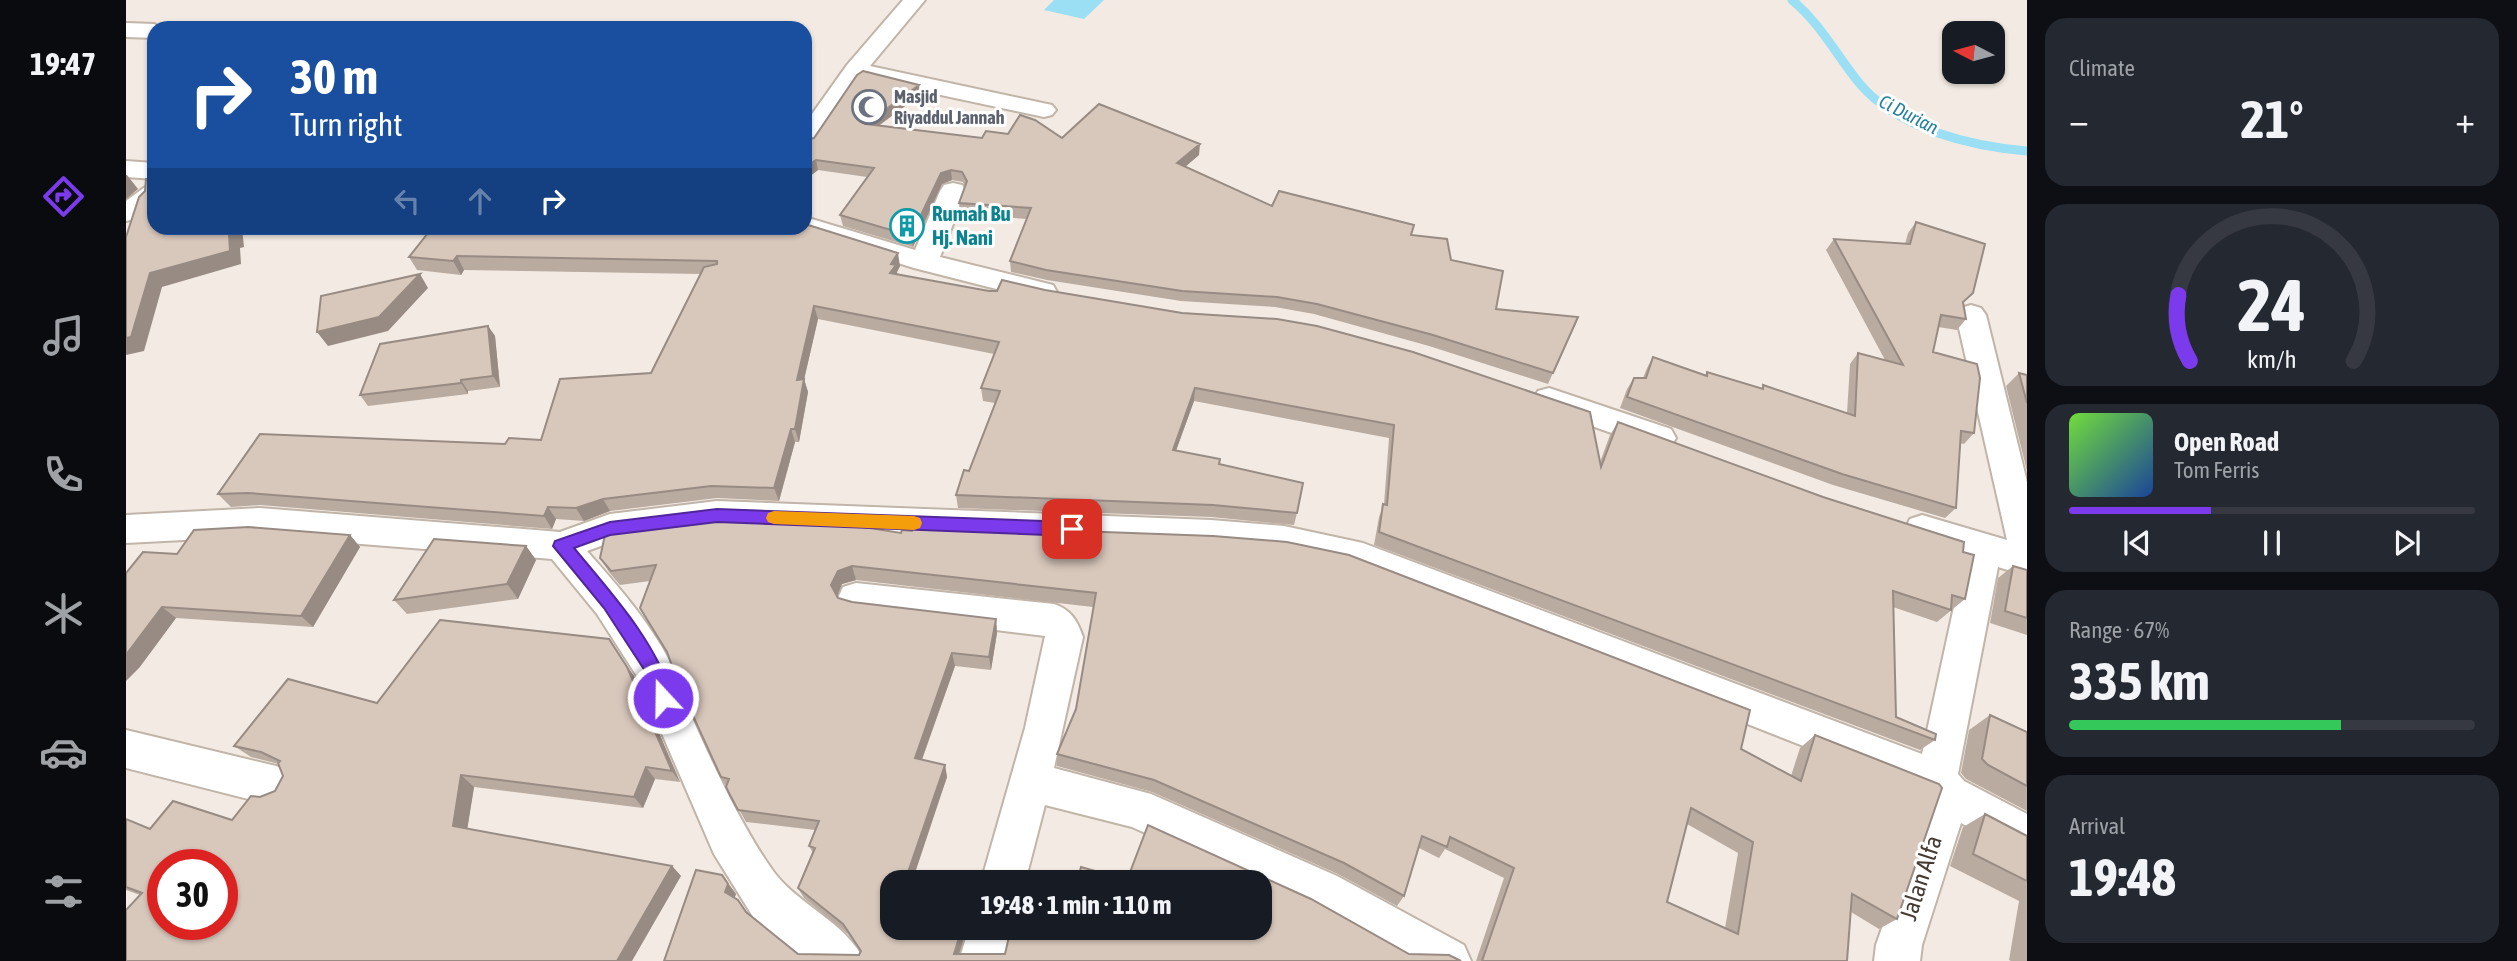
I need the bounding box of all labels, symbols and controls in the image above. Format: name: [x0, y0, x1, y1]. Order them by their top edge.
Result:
north arrow: [1942, 21, 2006, 84]
map controls: [1942, 21, 2005, 84]
text: 19:47: [30, 45, 96, 82]
text: 30 m: [290, 48, 378, 104]
icon: right: [175, 49, 266, 140]
text: Climate: [2069, 55, 2135, 81]
place label: Masjid Riyaddul Jannah: [894, 86, 1005, 128]
mosque icon: Masjid Riyaddul Jannah: [850, 88, 888, 126]
text: 21°: [2240, 89, 2304, 149]
water label: Ci Durian: [1876, 90, 1942, 138]
text: −: [2069, 98, 2089, 141]
text: +: [2455, 98, 2475, 141]
text: Turn right: [290, 106, 403, 143]
icon: directions: [39, 172, 88, 221]
icon: left: [388, 182, 426, 220]
icon: ahead: [461, 182, 499, 220]
icon: right: [534, 182, 572, 220]
place label: Rumah Bu Hj. Nani: [932, 201, 1011, 249]
building icon: Rumah Bu Hj. Nani: [888, 207, 926, 245]
text: 24: [2238, 263, 2306, 346]
icon: music: [39, 311, 88, 360]
text: km/h: [2247, 345, 2297, 373]
text: Open Road: [2174, 427, 2279, 457]
icon: phone: [39, 450, 88, 499]
text: Tom Ferris: [2174, 457, 2259, 483]
pin: [1042, 499, 1102, 559]
icon: arrive: [1053, 510, 1091, 548]
icon: previous: [2118, 524, 2156, 562]
icon: pause: [2253, 524, 2291, 562]
icon: next: [2388, 524, 2426, 562]
icon: climate: [39, 589, 88, 638]
text: Range · 67%: [2069, 617, 2169, 643]
text: 335 km: [2069, 651, 2210, 711]
position arrow: [626, 661, 700, 735]
icon: car: [39, 728, 88, 777]
text: Arrival: [2069, 813, 2125, 839]
street label: Jalan Alfa: [1894, 832, 1947, 923]
text: 19:48: [2069, 847, 2176, 907]
speed limit sign: 30: [147, 849, 238, 940]
icon: filters: [39, 867, 88, 916]
text: 19:48 · 1 min · 110 m: [981, 890, 1171, 920]

